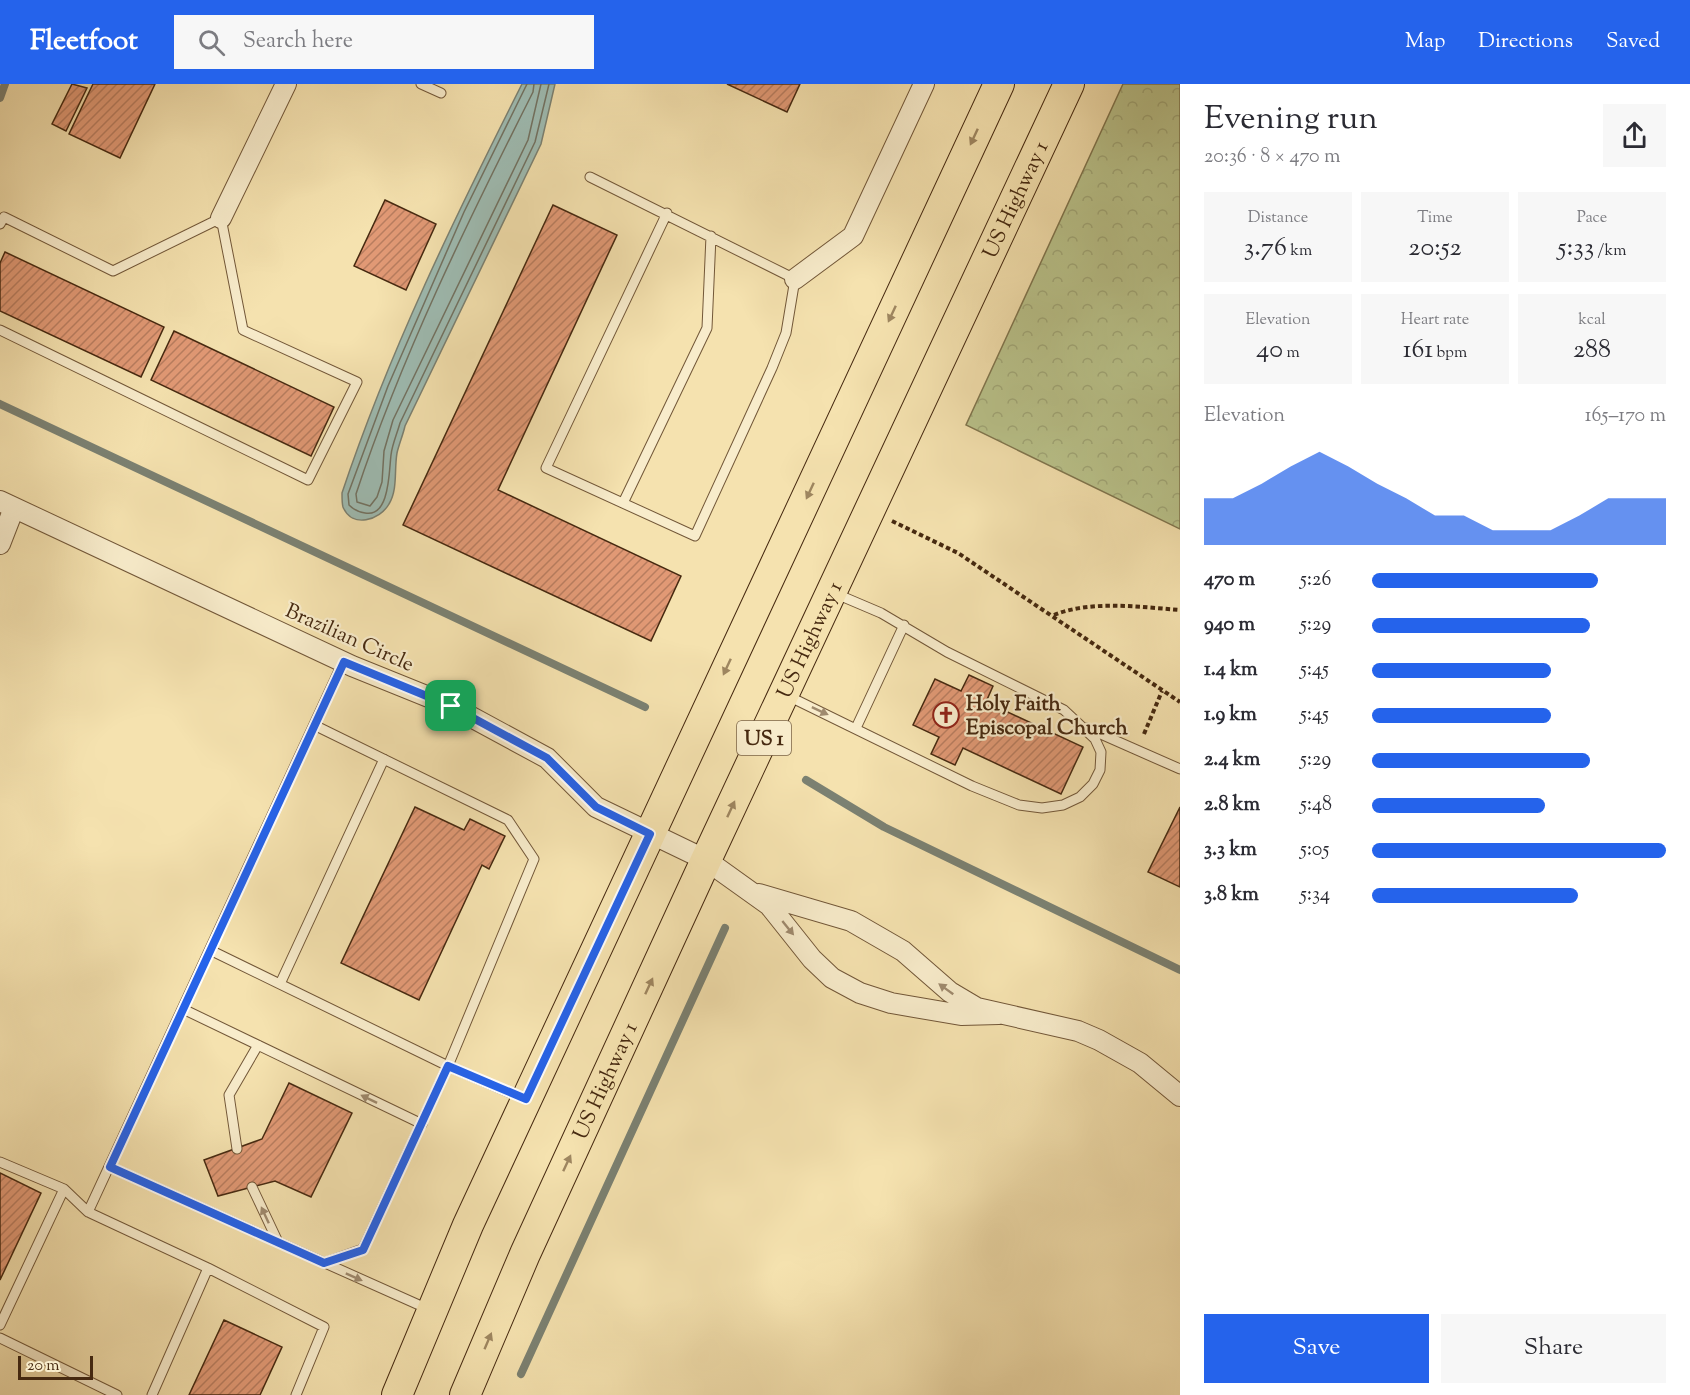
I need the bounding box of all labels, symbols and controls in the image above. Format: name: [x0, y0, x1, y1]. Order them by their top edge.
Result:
search box: [174, 15, 594, 69]
text: Fleetfoot: [30, 22, 138, 62]
icon: search: [195, 26, 228, 59]
text: Search here: [243, 26, 353, 58]
text: Map: [1405, 27, 1445, 57]
text: Directions: [1478, 27, 1573, 57]
text: Saved: [1606, 27, 1660, 57]
text: Evening run: [1204, 96, 1378, 144]
button: share: [1603, 104, 1666, 167]
one-way arrow: [970, 129, 979, 146]
street label: US Highway 1: [976, 137, 1057, 264]
text: 20:36 · 8 × 470 m: [1204, 143, 1341, 172]
text: Distance: [1248, 207, 1308, 230]
text: Time: [1417, 207, 1453, 230]
text: Pace: [1577, 207, 1607, 230]
text: 3.76: [1244, 230, 1287, 267]
text: 20:52: [1408, 230, 1462, 267]
text: 5:33: [1557, 230, 1594, 267]
text: km: [1287, 240, 1312, 263]
text: /km: [1594, 240, 1627, 263]
one-way arrow: [887, 305, 897, 323]
text: Elevation: [1246, 309, 1310, 332]
text: Heart rate: [1401, 309, 1469, 332]
text: kcal: [1578, 309, 1606, 332]
text: 40: [1256, 332, 1283, 369]
text: 161: [1403, 332, 1433, 369]
text: 288: [1573, 332, 1611, 369]
text: m: [1283, 342, 1300, 365]
text: bpm: [1433, 342, 1467, 365]
text: Elevation: [1204, 402, 1285, 431]
text: 165–170 m: [1585, 402, 1666, 431]
one-way arrow: [805, 482, 814, 499]
text: 470 m: [1204, 566, 1255, 595]
text: 5:26: [1300, 566, 1331, 595]
street label: US Highway 1: [771, 577, 851, 704]
street label: Brazilian Circle: [280, 597, 418, 681]
text: 940 m: [1204, 611, 1255, 640]
text: 5:29: [1300, 611, 1331, 640]
text: 1.4 km: [1204, 656, 1258, 685]
text: 5:45: [1300, 656, 1329, 685]
one-way arrow: [723, 659, 732, 676]
pin: [425, 680, 476, 731]
icon: arrive: [434, 689, 467, 722]
place label: Holy Faith Episcopal Church: [966, 690, 1128, 744]
church icon: Holy Faith Episcopal Church: [931, 700, 961, 730]
text: 1.9 km: [1204, 701, 1257, 730]
text: 5:45: [1300, 701, 1329, 730]
one-way arrow: [812, 706, 829, 715]
road number: US 1: [737, 721, 791, 755]
text: 2.4 km: [1204, 746, 1260, 775]
text: 5:29: [1300, 746, 1331, 775]
text: 2.8 km: [1204, 791, 1260, 820]
text: 5:48: [1300, 791, 1332, 820]
one-way arrow: [726, 801, 735, 818]
text: 3.3 km: [1204, 836, 1257, 865]
text: 5:05: [1300, 836, 1329, 865]
text: 3.8 km: [1204, 881, 1259, 910]
text: 5:34: [1300, 881, 1330, 910]
one-way arrow: [781, 920, 794, 936]
one-way arrow: [644, 977, 654, 995]
one-way arrow: [939, 983, 955, 995]
street label: US Highway 1: [566, 1018, 646, 1145]
one-way arrow: [361, 1094, 378, 1103]
one-way arrow: [563, 1155, 572, 1172]
one-way arrow: [260, 1206, 269, 1223]
one-way arrow: [346, 1272, 363, 1281]
button: Save: [1204, 1314, 1429, 1383]
button: Share: [1441, 1314, 1666, 1383]
one-way arrow: [483, 1333, 492, 1350]
scale bar: [18, 1353, 93, 1380]
text: 20 m: [27, 1355, 60, 1378]

